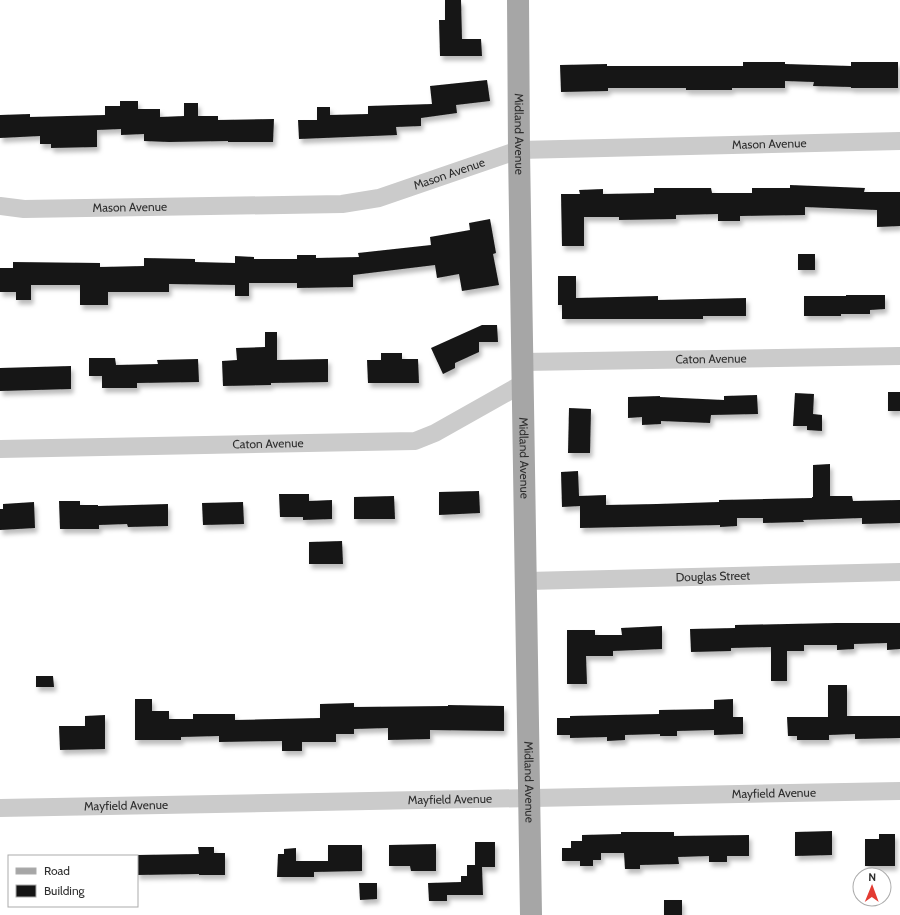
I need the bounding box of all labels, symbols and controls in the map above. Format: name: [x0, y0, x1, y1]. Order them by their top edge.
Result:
street label: Midland Avenue: [512, 93, 527, 175]
street label: Mason Avenue: [732, 135, 807, 152]
street label: Mason Avenue: [411, 154, 487, 193]
street label: Mason Avenue: [92, 199, 167, 215]
street label: Caton Avenue: [675, 350, 747, 367]
street label: Midland Avenue: [516, 417, 532, 499]
street label: Caton Avenue: [232, 435, 304, 452]
street label: Douglas Street: [675, 568, 750, 584]
street label: Midland Avenue: [521, 741, 538, 823]
street label: Mayfield Avenue: [732, 785, 816, 801]
street label: Mayfield Avenue: [408, 791, 492, 807]
street label: Mayfield Avenue: [84, 797, 168, 813]
legend: [8, 855, 138, 907]
text: Road: [44, 863, 70, 878]
north arrow: [852, 867, 892, 907]
text: N: [868, 870, 876, 884]
text: Building: [44, 883, 86, 898]

